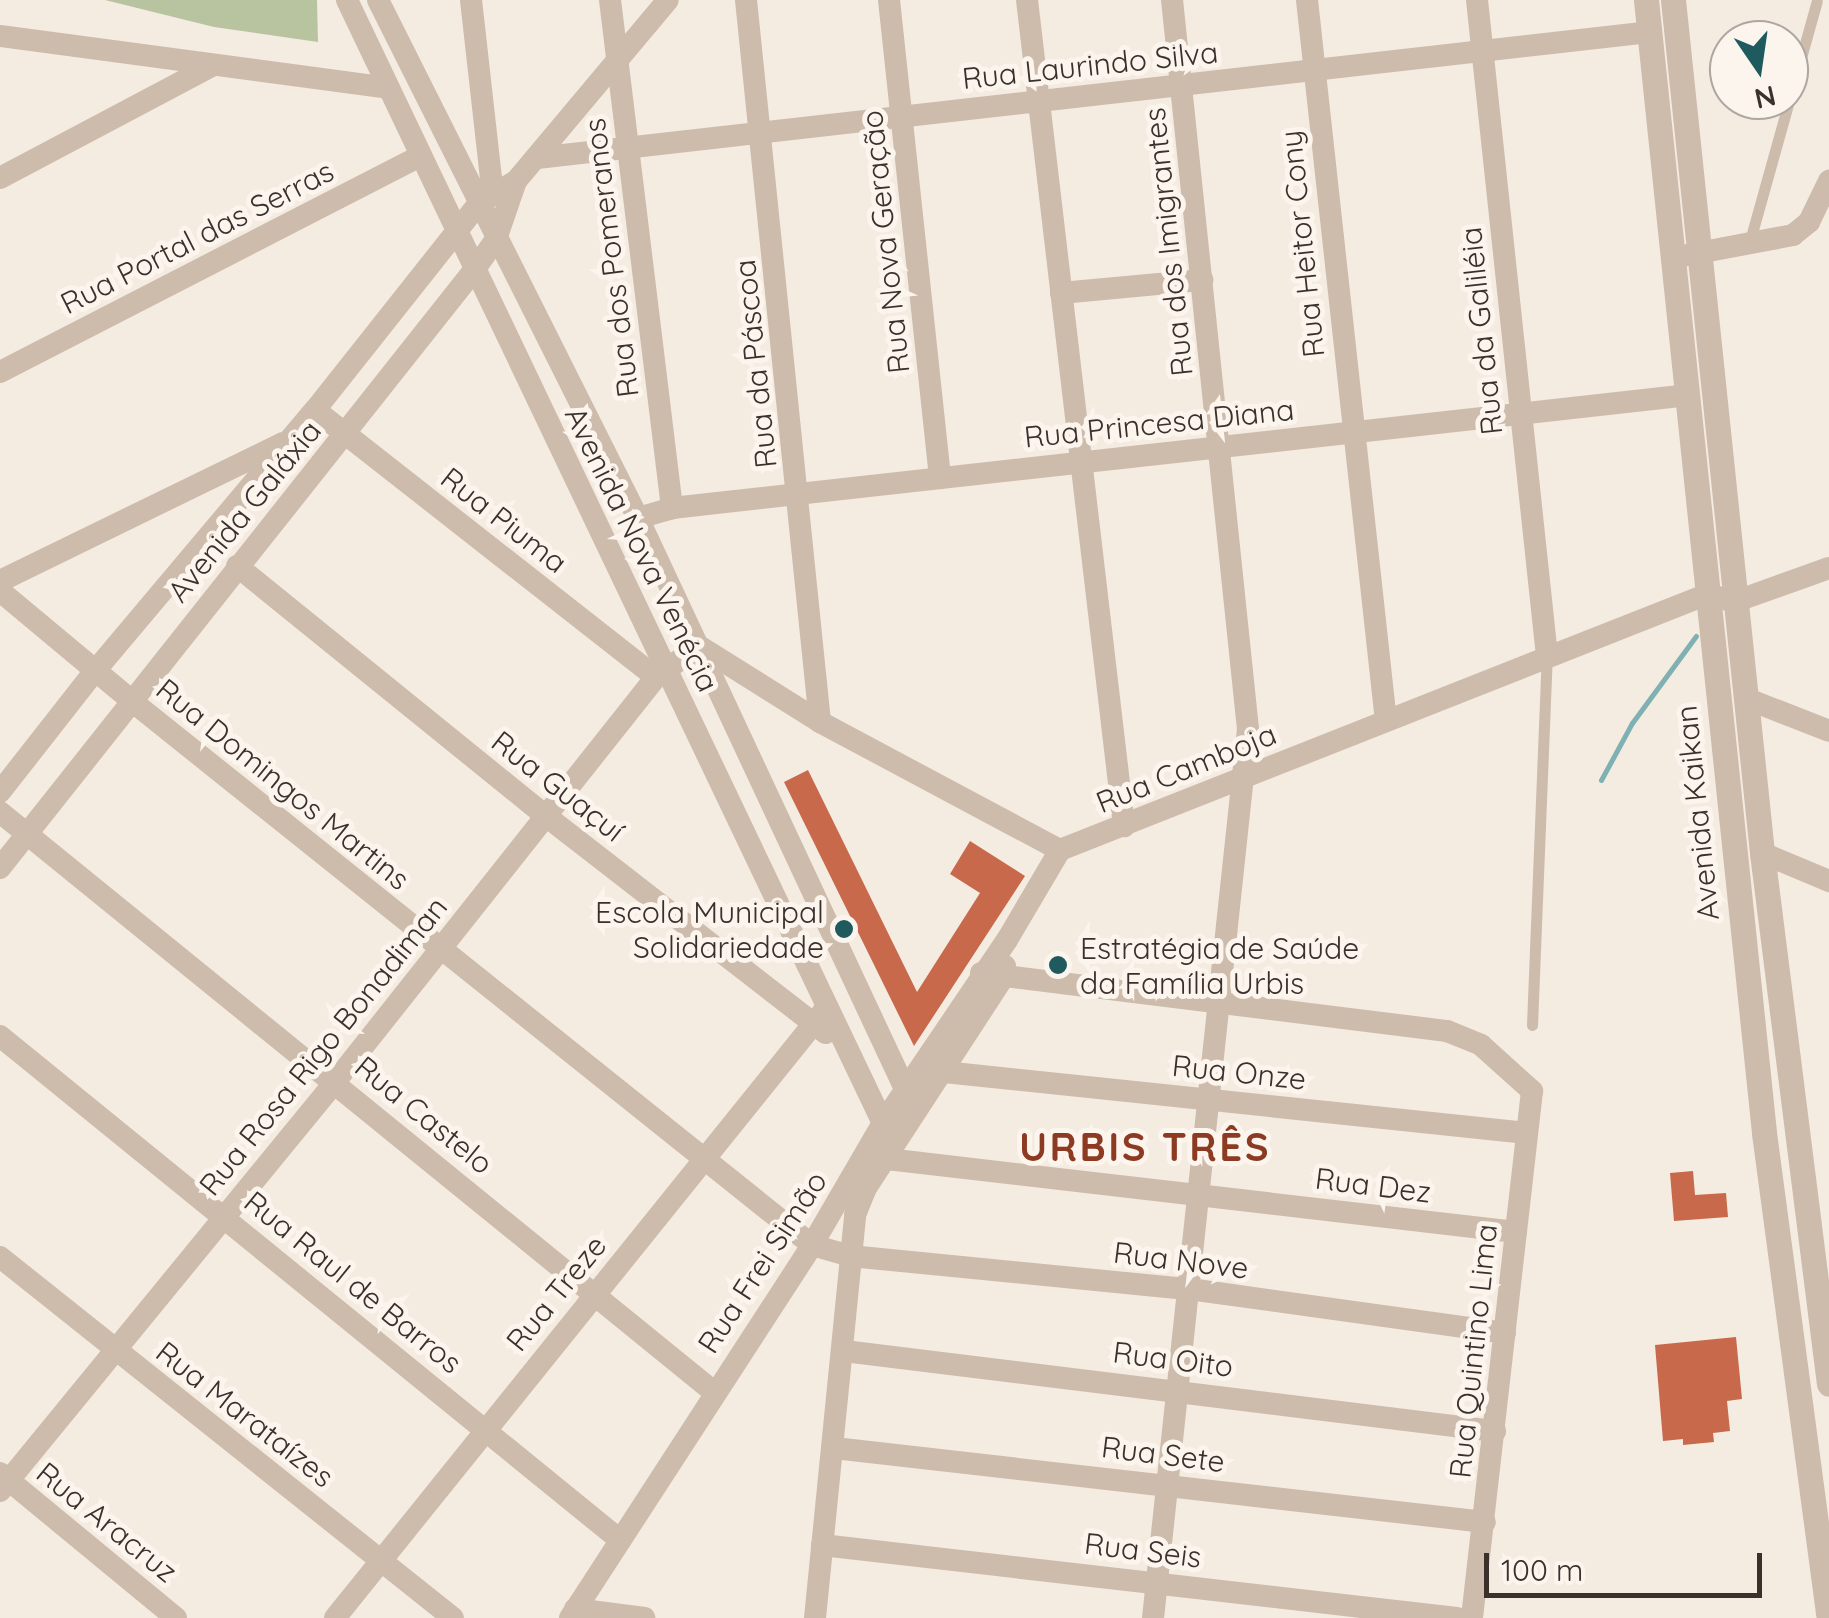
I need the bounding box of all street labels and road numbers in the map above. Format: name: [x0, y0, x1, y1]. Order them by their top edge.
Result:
street label: Rua Laurindo Silva: [960, 34, 1220, 96]
street label: Rua dos Imigrantes: [1136, 106, 1200, 378]
street label: Rua Nova Geração: [853, 109, 917, 375]
street label: Rua dos Pomeranos: [576, 116, 646, 400]
street label: Rua Heitor Cony: [1272, 129, 1332, 359]
street label: Rua Portal das Serras: [55, 153, 339, 321]
street label: Rua da Galiléia: [1452, 225, 1510, 437]
street label: Rua da Páscoa: [726, 258, 784, 470]
street label: Rua Princesa Diana: [1022, 391, 1296, 455]
street label: Avenida Nova Venécia: [557, 401, 727, 697]
street label: Avenida Galáxia: [160, 413, 328, 609]
street label: Rua Piuma: [434, 460, 574, 580]
street label: Rua Domingos Martins: [149, 671, 417, 897]
street label: Avenida Kaikan: [1668, 704, 1726, 922]
street label: Rua Camboja: [1091, 716, 1281, 820]
street label: Rua Guaçuí: [485, 723, 631, 849]
street label: Rua Rosa Rigo Bonadiman: [191, 890, 455, 1202]
street label: Rua Onze: [1170, 1047, 1308, 1097]
street label: Rua Castelo: [348, 1049, 500, 1181]
street label: Rua Dez: [1313, 1160, 1433, 1210]
street label: Rua Frei Simão: [690, 1164, 834, 1360]
street label: Rua Raul de Barros: [237, 1183, 469, 1381]
street label: Rua Quintino Lima: [1442, 1222, 1504, 1480]
street label: Rua Treze: [498, 1228, 614, 1358]
street label: Rua Nove: [1111, 1234, 1251, 1286]
street label: Rua Marataízes: [149, 1333, 341, 1495]
street label: Rua Oito: [1111, 1334, 1235, 1384]
street label: Rua Sete: [1099, 1429, 1227, 1479]
street label: Rua Aracruz: [29, 1454, 185, 1590]
street label: Rua Seis: [1082, 1525, 1204, 1575]

